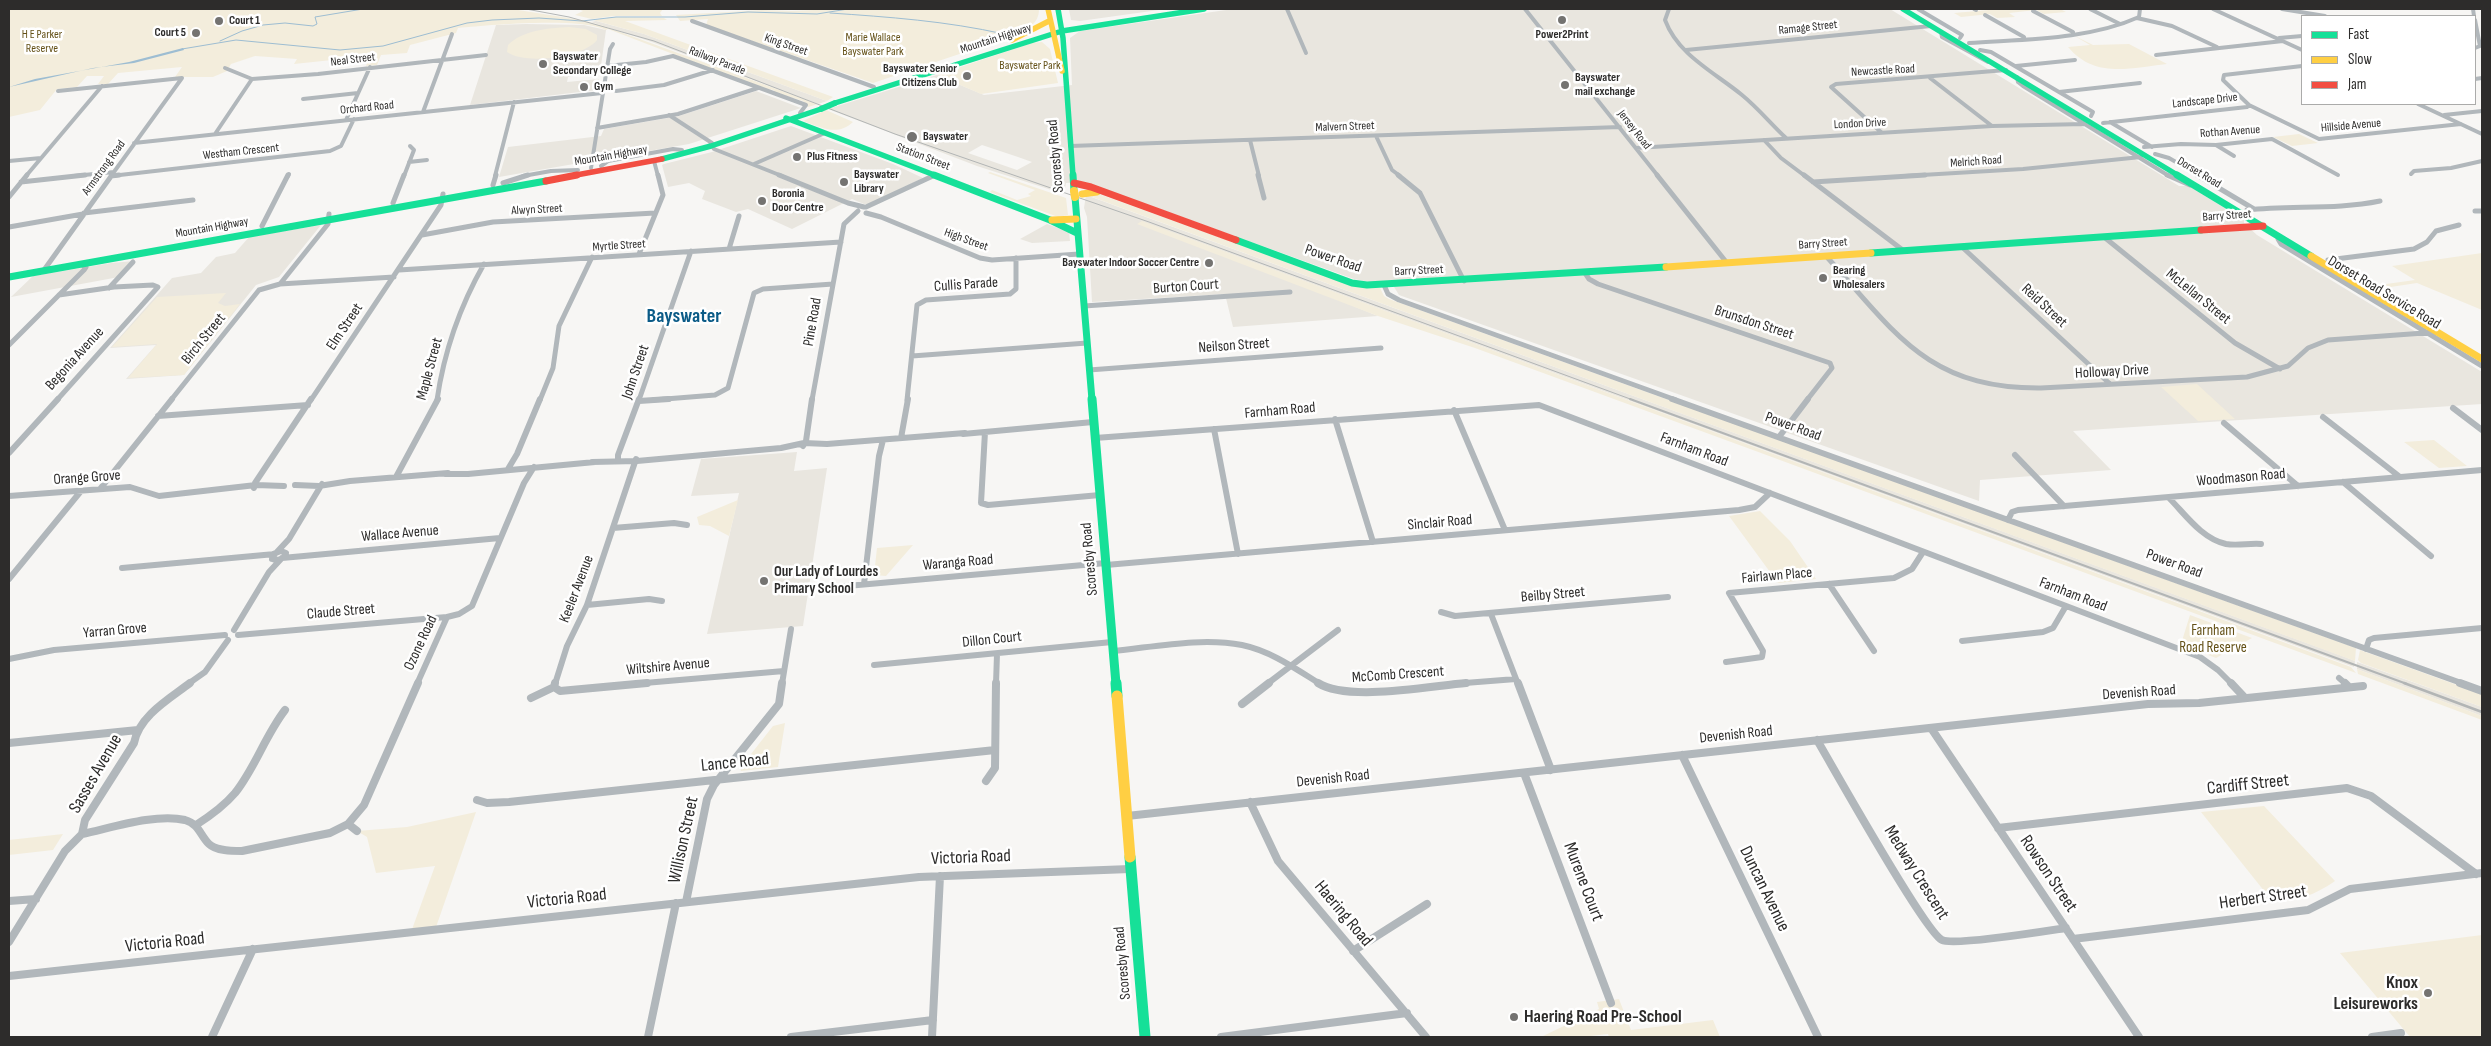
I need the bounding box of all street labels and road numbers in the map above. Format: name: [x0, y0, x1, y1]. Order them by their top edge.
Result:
street label: Ramage Street: [1778, 18, 1838, 38]
street label: Mountain Highway: [959, 21, 1033, 57]
street label: King Street: [762, 31, 810, 59]
street label: Railway Parade: [687, 44, 747, 78]
street label: Neal Street: [330, 50, 376, 70]
street label: Newcastle Road: [1851, 62, 1915, 80]
street label: Landscape Drive: [2172, 90, 2238, 112]
street label: Orchard Road: [339, 98, 395, 118]
street label: Jersey Road: [1614, 107, 1654, 153]
street label: London Drive: [1833, 115, 1887, 133]
street label: Hillside Avenue: [2320, 116, 2382, 136]
street label: Scoresby Road: [1044, 119, 1068, 193]
street label: Malvern Street: [1315, 119, 1375, 135]
street label: Rothan Avenue: [2199, 123, 2261, 141]
street label: Armstrong Road: [79, 138, 129, 198]
street label: Station Street: [894, 140, 952, 174]
street label: Westham Crescent: [202, 141, 280, 163]
street label: Mountain Highway: [573, 142, 649, 170]
street label: Melrich Road: [1950, 153, 2002, 171]
street label: Dorset Road: [2174, 154, 2224, 192]
street label: Alwyn Street: [511, 201, 563, 219]
street label: Barry Street: [2202, 207, 2252, 225]
street label: Mountain Highway: [174, 214, 250, 242]
street label: High Street: [942, 225, 990, 255]
street label: Barry Street: [1798, 235, 1848, 253]
street label: Myrtle Street: [592, 237, 646, 255]
street label: Power Road: [1302, 241, 1364, 277]
street label: Dorset Road Service Road: [2324, 252, 2444, 334]
street label: Barry Street: [1394, 263, 1444, 279]
street label: McLellan Street: [2162, 265, 2234, 329]
street label: Cullis Parade: [933, 274, 999, 296]
street label: Burton Court: [1153, 276, 1219, 298]
street label: Reid Street: [2017, 280, 2071, 332]
street label: Pine Road: [800, 296, 826, 348]
street label: Elm Street: [323, 300, 367, 354]
street label: Brunsdon Street: [1712, 302, 1796, 344]
street label: Birch Street: [178, 310, 230, 368]
street label: Begonia Avenue: [42, 324, 108, 394]
street label: Neilson Street: [1198, 335, 1270, 357]
street label: Maple Street: [413, 336, 447, 402]
street label: John Street: [618, 343, 654, 401]
street label: Holloway Drive: [2075, 361, 2149, 383]
street label: Farnham Road: [1244, 399, 1316, 423]
street label: Power Road: [1762, 409, 1824, 445]
street label: Farnham Road: [1658, 429, 1730, 471]
street label: Woodmason Road: [2196, 465, 2286, 491]
street label: Orange Grove: [53, 467, 121, 489]
street label: Sinclair Road: [1407, 511, 1473, 535]
street label: Wallace Avenue: [361, 522, 439, 546]
street label: Scoresby Road: [1078, 522, 1102, 596]
street label: Power Road: [2143, 546, 2205, 582]
street label: Waranga Road: [922, 551, 994, 575]
street label: Keeler Avenue: [556, 553, 598, 625]
street label: Fairlawn Place: [1741, 564, 1813, 588]
street label: Farnham Road: [2037, 574, 2109, 616]
street label: Beilby Street: [1520, 583, 1586, 607]
street label: Claude Street: [306, 600, 376, 624]
street label: Ozone Road: [400, 613, 442, 673]
street label: Yarran Grove: [82, 619, 148, 643]
street label: Dillon Court: [961, 628, 1023, 652]
street label: Wiltshire Avenue: [626, 654, 710, 680]
street label: McComb Crescent: [1351, 663, 1445, 687]
street label: Devenish Road: [2102, 681, 2176, 705]
street label: Devenish Road: [1699, 722, 1773, 748]
street label: Sasses Avenue: [65, 731, 127, 817]
street label: Lance Road: [700, 749, 770, 777]
street label: Devenish Road: [1296, 766, 1370, 792]
street label: Cardiff Street: [2206, 770, 2290, 800]
street label: Willison Street: [664, 795, 704, 885]
street label: Medway Crescent: [1879, 822, 1953, 924]
street label: Rowson Street: [2014, 831, 2082, 917]
street label: Murene Court: [1558, 840, 1608, 924]
street label: Duncan Avenue: [1734, 843, 1794, 935]
street label: Victoria Road: [931, 846, 1011, 870]
street label: Haering Road: [1309, 877, 1377, 951]
street label: Herbert Street: [2218, 881, 2308, 915]
street label: Victoria Road: [526, 884, 608, 914]
street label: Scoresby Road: [1111, 926, 1135, 1000]
street label: Victoria Road: [124, 928, 206, 958]

